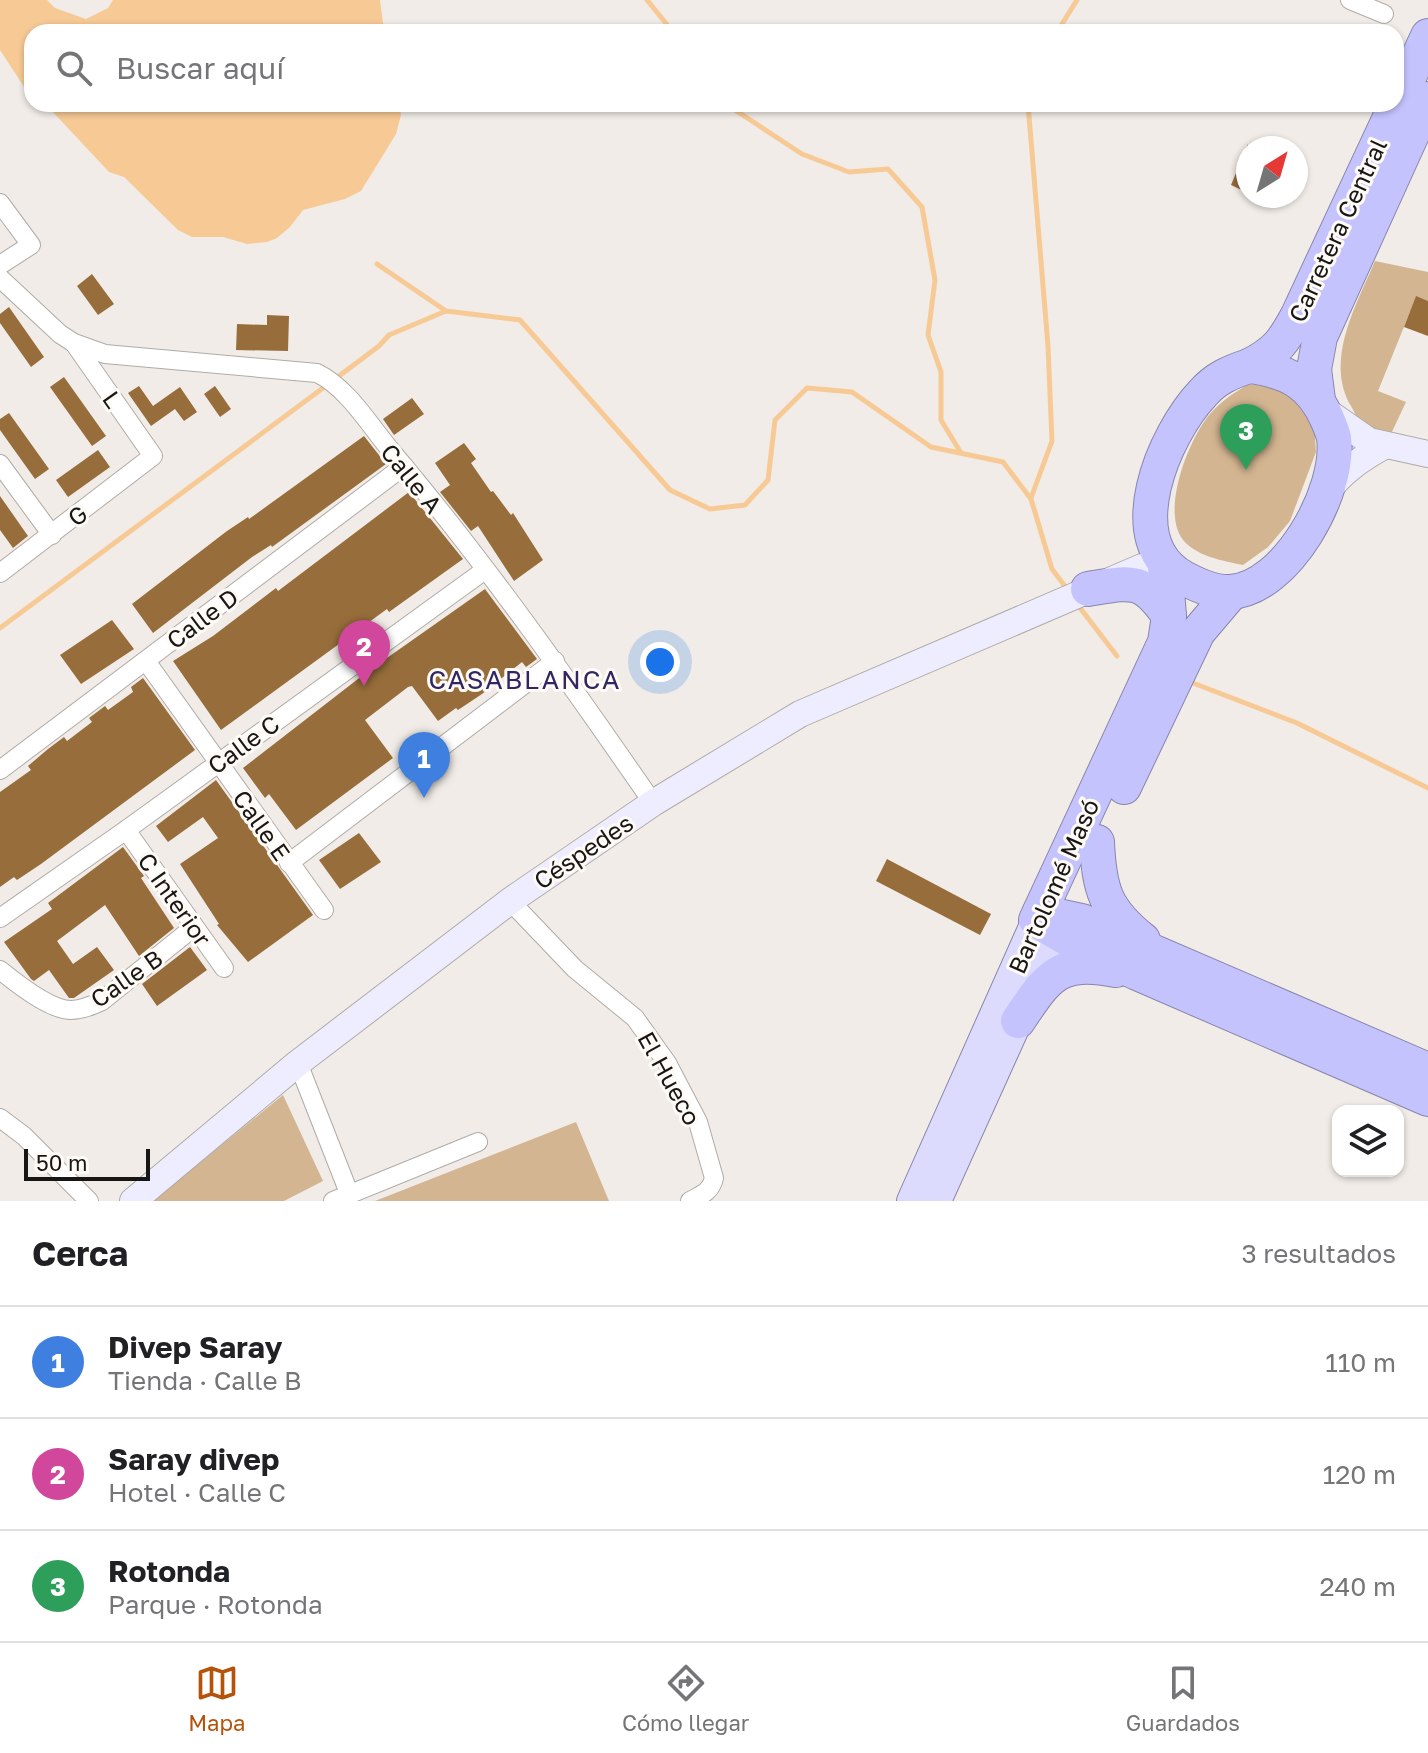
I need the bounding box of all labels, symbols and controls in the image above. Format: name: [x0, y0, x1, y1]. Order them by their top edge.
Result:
search box: [24, 24, 1404, 112]
icon: search: [52, 46, 96, 90]
text: Buscar aquí: [116, 50, 284, 86]
street label: Carretera Central: [1282, 134, 1392, 326]
north arrow: [1236, 136, 1308, 208]
street label: L: [97, 385, 129, 413]
pin: 3: [1220, 404, 1272, 470]
street label: Calle A: [375, 437, 449, 519]
street label: G: [61, 498, 93, 532]
street label: Calle D: [161, 582, 243, 654]
pin: 2: [338, 620, 390, 686]
your location: [640, 642, 680, 682]
district label: CASABLANCA: [429, 664, 621, 695]
street label: Calle C: [202, 708, 284, 780]
pin: 1: [398, 732, 450, 798]
street label: Calle E: [227, 784, 297, 866]
street label: Bartolomé Masó: [1002, 794, 1104, 978]
street label: Céspedes: [528, 807, 638, 895]
street label: C Interior: [132, 847, 218, 951]
street label: Calle B: [85, 943, 167, 1013]
street label: El Hueco: [632, 1026, 708, 1130]
map controls: [1332, 1105, 1404, 1177]
button: layers: [1332, 1105, 1404, 1177]
scale bar: [24, 1145, 150, 1181]
text: 50 m: [36, 1149, 87, 1176]
text: Cerca: [32, 1233, 128, 1273]
text: 3 resultados: [1242, 1238, 1396, 1269]
text: Divep Saray: [108, 1329, 282, 1365]
text: 1: [51, 1347, 65, 1378]
text: 110 m: [1325, 1347, 1396, 1378]
text: Tienda · Calle B: [108, 1365, 301, 1396]
text: Saray divep: [108, 1441, 279, 1477]
text: 2: [50, 1459, 66, 1490]
text: 120 m: [1323, 1459, 1396, 1490]
text: Hotel · Calle C: [108, 1477, 286, 1508]
text: Rotonda: [108, 1553, 230, 1589]
text: 3: [50, 1571, 66, 1602]
text: 240 m: [1319, 1571, 1396, 1602]
text: Parque · Rotonda: [108, 1589, 323, 1620]
tab: Mapa: [188, 1661, 246, 1736]
tab: Cómo llegar: [622, 1661, 749, 1736]
tab: Guardados: [1126, 1661, 1240, 1736]

